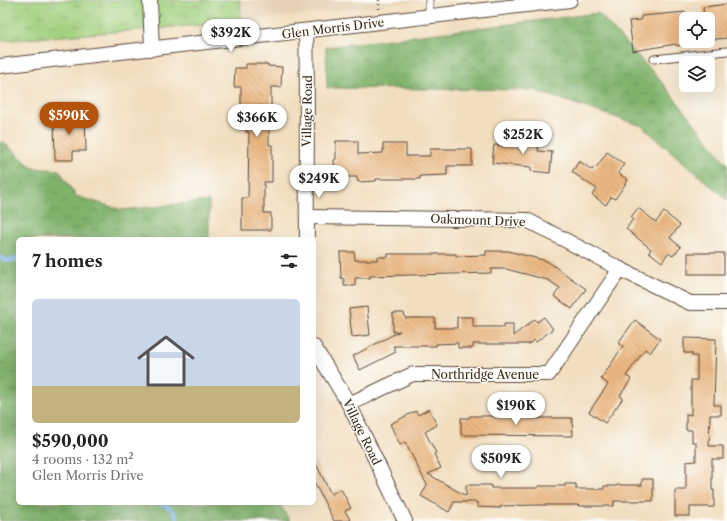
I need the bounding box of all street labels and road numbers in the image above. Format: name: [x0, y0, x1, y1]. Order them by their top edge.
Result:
street label: Glen Morris Drive: [281, 14, 385, 42]
street label: Village Road: [299, 74, 315, 148]
street label: Oakmount Drive: [430, 211, 526, 229]
street label: Northridge Avenue: [431, 367, 539, 382]
street label: Village Road: [339, 396, 385, 468]

